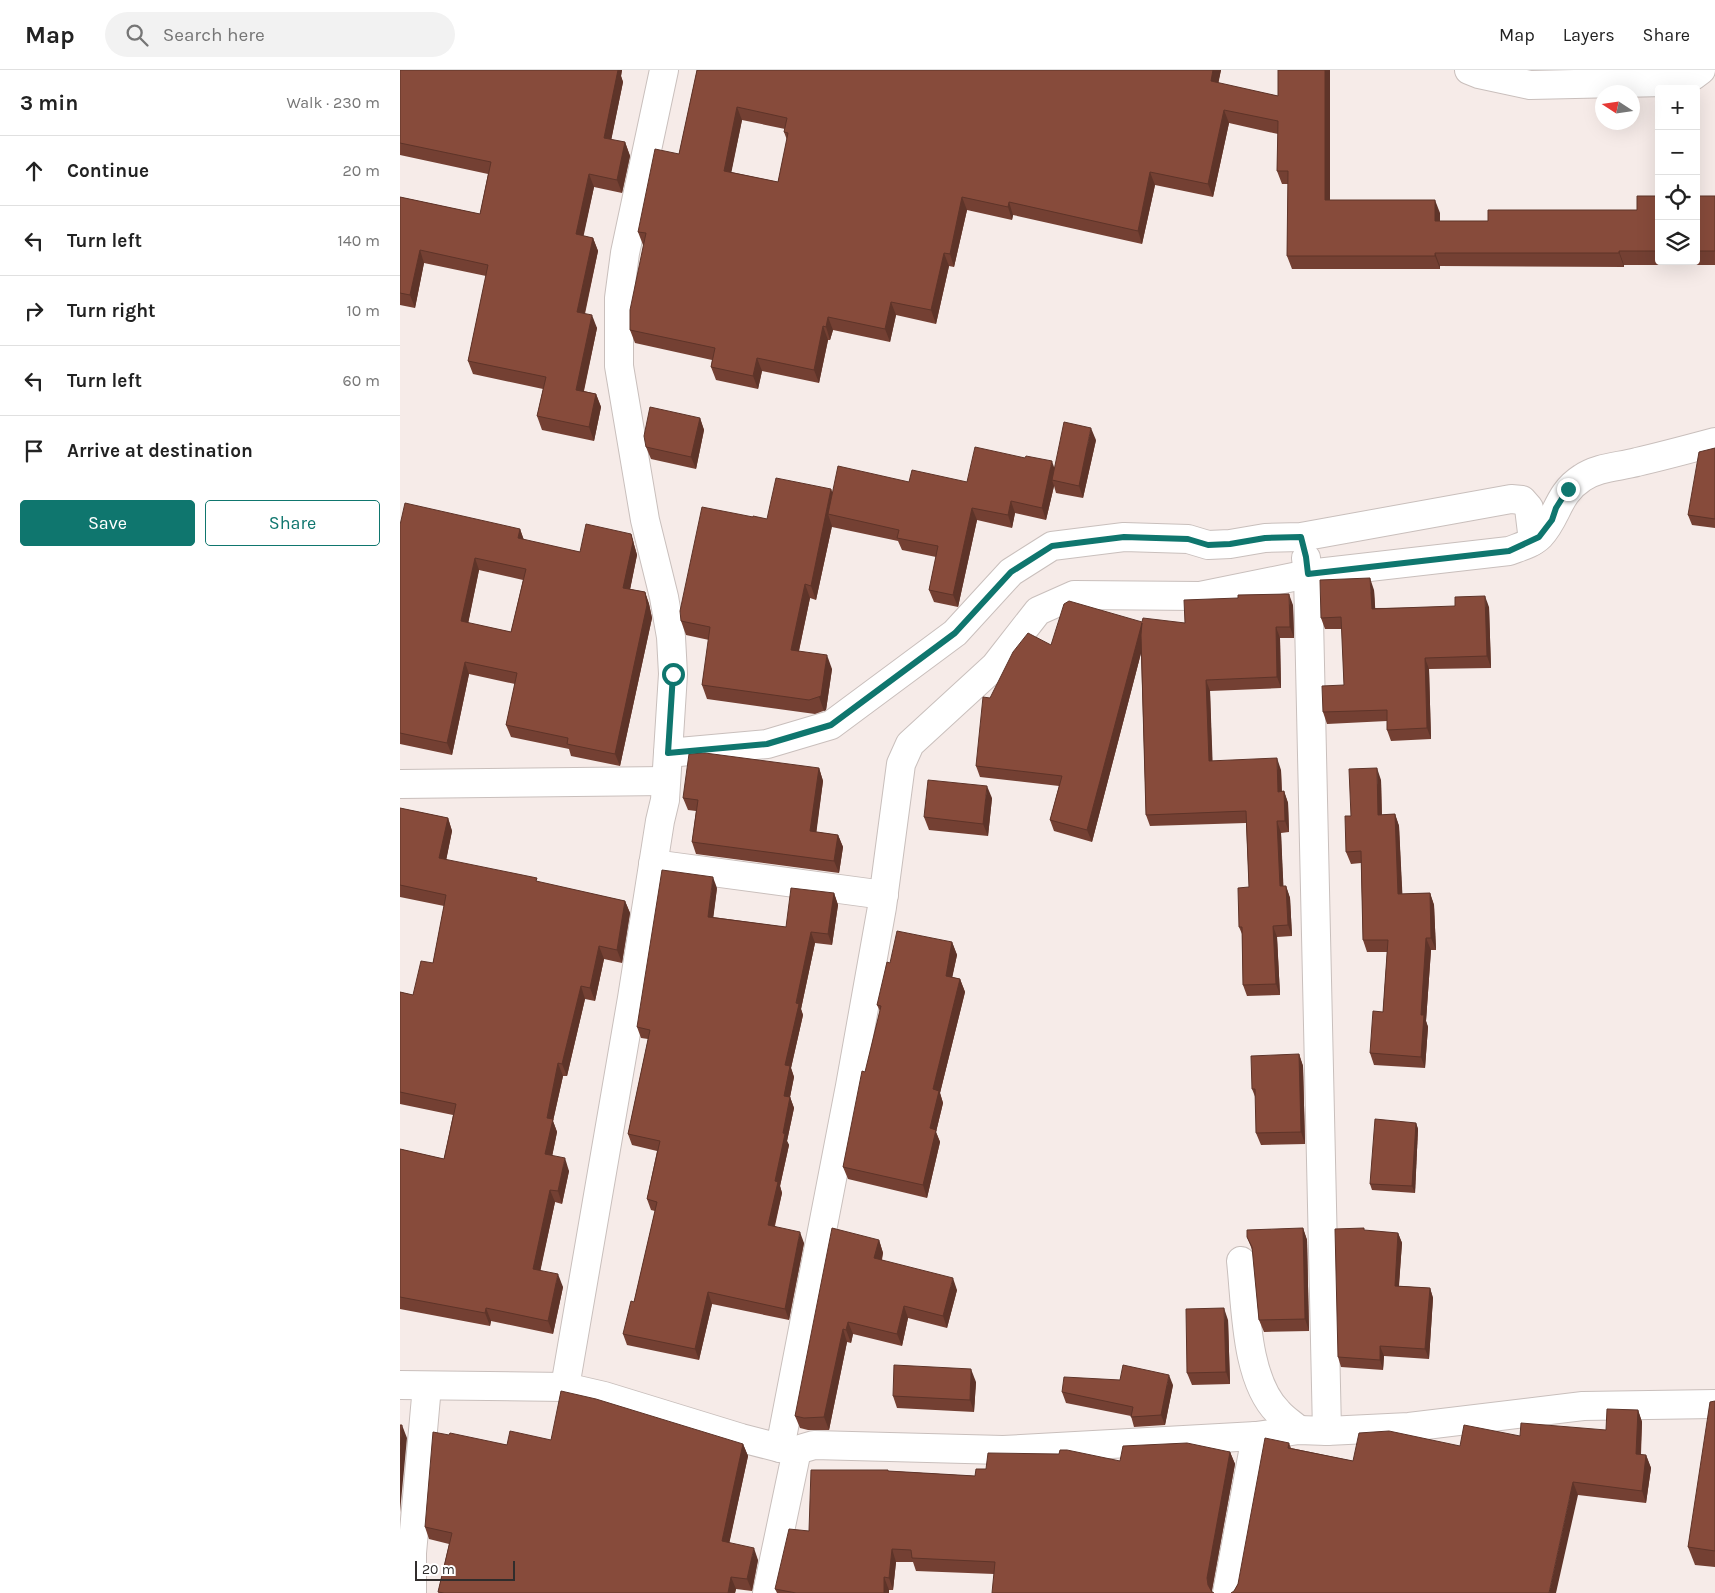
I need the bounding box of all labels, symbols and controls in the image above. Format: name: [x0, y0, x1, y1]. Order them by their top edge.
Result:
search box: [105, 12, 455, 57]
text: Map: [25, 21, 75, 49]
icon: search: [123, 21, 151, 49]
text: Search here: [163, 24, 265, 46]
text: Map: [1499, 24, 1535, 46]
text: Layers: [1563, 24, 1615, 46]
text: Share: [1643, 24, 1690, 46]
north arrow: [1595, 85, 1640, 130]
map controls: [1655, 85, 1700, 265]
button: +: [1655, 85, 1700, 130]
text: 3 min: [20, 91, 78, 115]
text: Walk · 230 m: [286, 93, 380, 112]
button: −: [1655, 130, 1700, 175]
icon: ahead: [20, 157, 48, 185]
text: Continue: [67, 160, 149, 182]
text: 20 m: [342, 161, 380, 180]
button: locate: [1655, 175, 1700, 220]
button: layers: [1655, 220, 1700, 265]
icon: left: [20, 227, 48, 255]
text: Turn left: [67, 230, 142, 252]
text: 140 m: [338, 231, 380, 250]
icon: right: [20, 297, 48, 325]
text: Turn right: [67, 300, 156, 322]
text: 10 m: [346, 301, 380, 320]
icon: left: [20, 367, 48, 395]
text: Turn left: [67, 370, 142, 392]
text: 60 m: [343, 371, 380, 390]
icon: arrive: [20, 437, 48, 465]
text: Arrive at destination: [67, 440, 253, 462]
route end: [1557, 478, 1580, 501]
button: Save: [20, 500, 195, 546]
button: Share: [205, 500, 380, 546]
route start: [662, 663, 685, 686]
scale bar: [415, 1558, 515, 1581]
text: 20 m: [422, 1561, 455, 1578]

